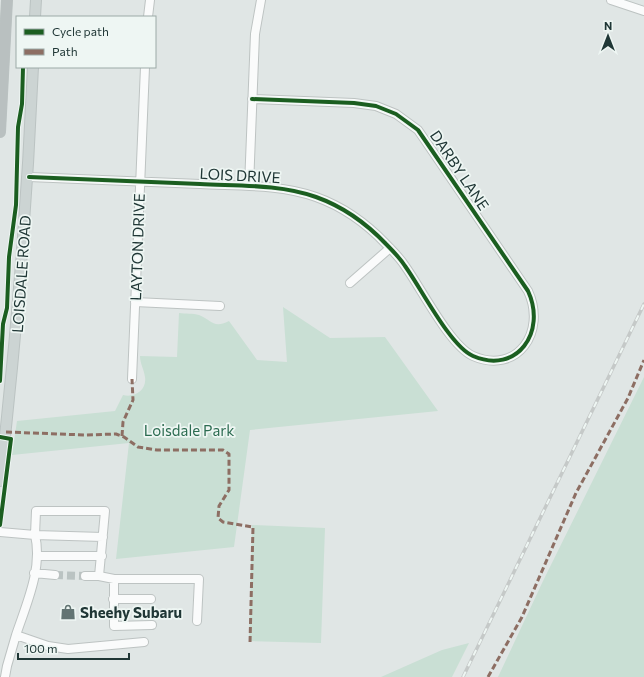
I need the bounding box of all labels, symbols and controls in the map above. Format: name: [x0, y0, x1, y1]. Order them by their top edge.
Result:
legend: [16, 16, 156, 68]
north arrow: [588, 16, 628, 56]
text: N: [604, 19, 612, 32]
text: Cycle path: [52, 24, 109, 38]
text: Path: [52, 44, 78, 58]
street label: DARBY LANE: [427, 127, 493, 213]
street label: LOIS DRIVE: [199, 164, 281, 186]
street label: LAYTON DRIVE: [126, 193, 148, 301]
street label: LOISDALE ROAD: [8, 215, 34, 333]
park label: Loisdale Park: [144, 421, 234, 439]
shop icon: Sheehy Subaru: [59, 603, 77, 621]
place label: Sheehy Subaru: [80, 603, 182, 621]
scale bar: [18, 635, 129, 661]
text: 100 m: [24, 641, 58, 655]

